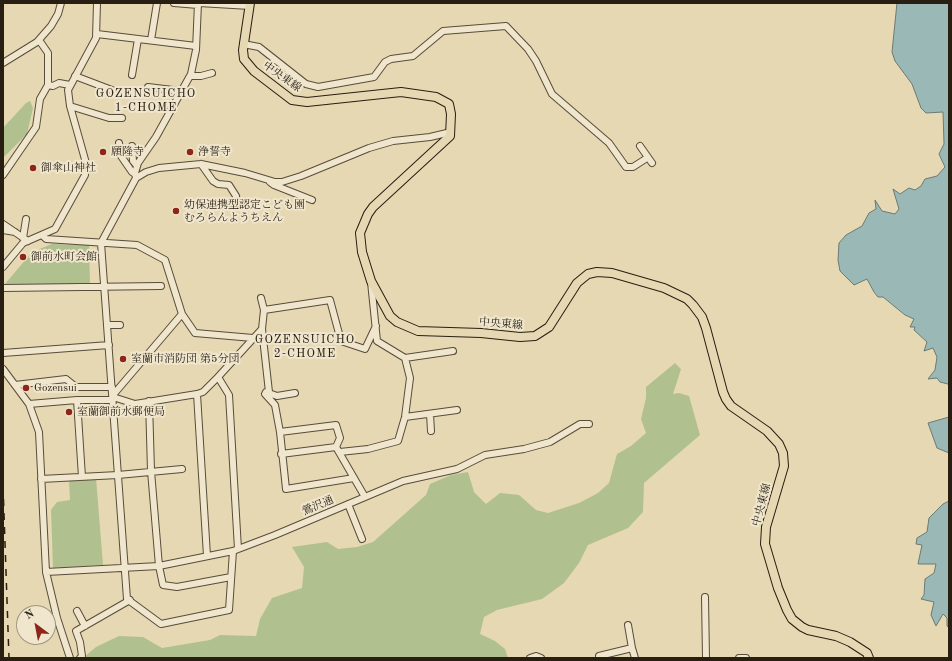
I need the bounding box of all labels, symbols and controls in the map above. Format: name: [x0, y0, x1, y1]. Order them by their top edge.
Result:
street label: 中央東線: [260, 59, 304, 95]
district label: GOZENSUICHO 1-CHOME: [96, 87, 196, 115]
place label: 願隆寺: [111, 145, 144, 159]
place label: 浄誓寺: [198, 145, 231, 159]
marker: 願隆寺: [98, 147, 108, 157]
marker: 浄誓寺: [185, 147, 195, 157]
place label: 御傘山神社: [41, 161, 96, 175]
marker: 御傘山神社: [28, 163, 38, 173]
place label: 幼保連携型認定こども園 むろらんようちえん: [184, 198, 305, 224]
marker: 幼保連携型認定こども園 むろらんようちえん: [171, 206, 181, 216]
place label: 御前水町会館: [31, 250, 97, 264]
marker: 御前水町会館: [18, 252, 28, 262]
street label: 中央東線: [479, 316, 523, 332]
district label: GOZENSUICHO 2-CHOME: [255, 333, 355, 361]
place label: 室蘭市消防団 第5分団: [131, 352, 239, 366]
marker: 室蘭市消防団 第5分団: [118, 354, 128, 364]
place label: Gozensui: [34, 381, 77, 395]
marker: Gozensui: [21, 383, 31, 393]
place label: 室蘭御前水郵便局: [77, 405, 165, 419]
marker: 室蘭御前水郵便局: [64, 407, 74, 417]
street label: 中央東線: [750, 482, 774, 528]
street label: 鶯沢通: [300, 493, 336, 519]
north arrow: [16, 605, 56, 645]
text: N: [23, 608, 36, 622]

